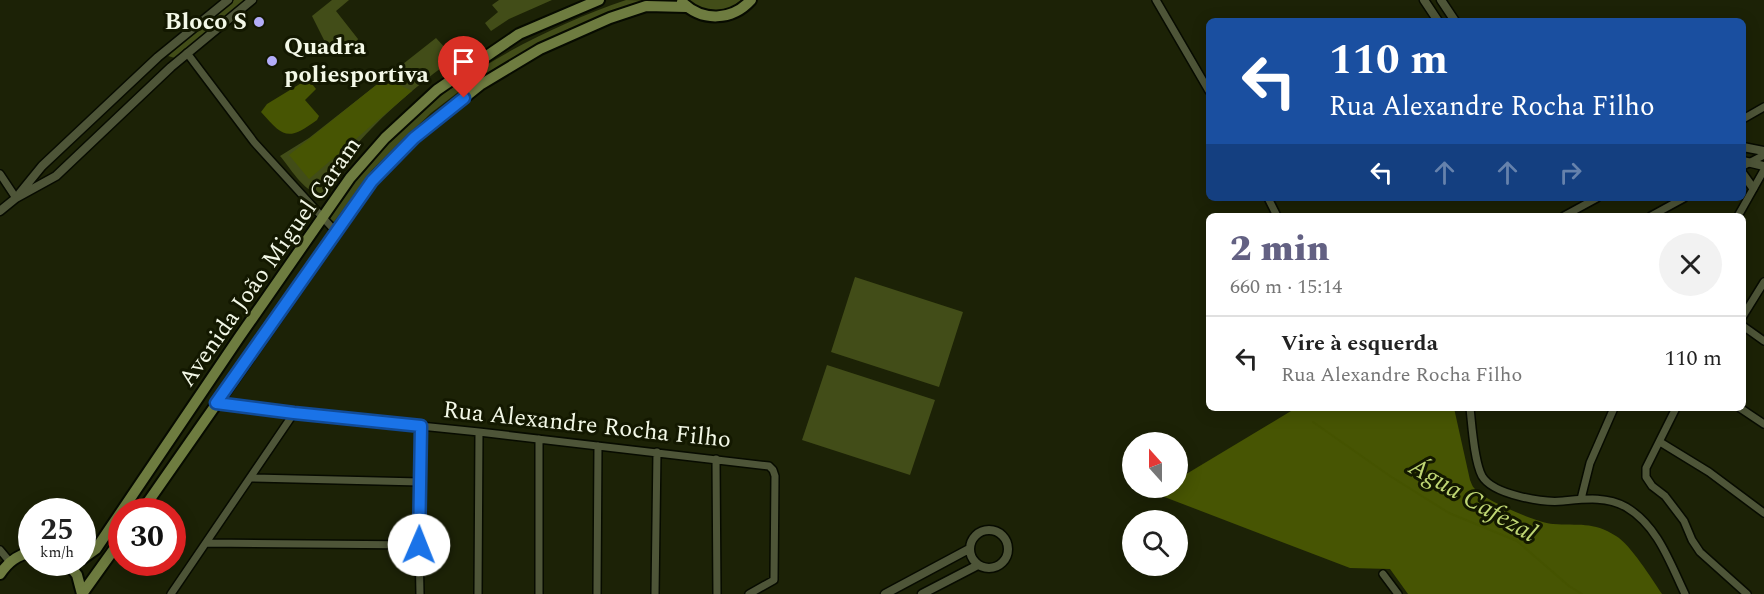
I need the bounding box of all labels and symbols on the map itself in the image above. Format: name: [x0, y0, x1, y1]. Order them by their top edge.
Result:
place label: Bloco S: [165, 4, 247, 40]
marker: Bloco S: [252, 15, 266, 29]
place label: Quadra poliesportiva: [284, 29, 429, 93]
pin: [438, 36, 489, 98]
marker: Quadra poliesportiva: [265, 54, 279, 68]
street label: Avenida João Miguel Caram: [170, 129, 370, 395]
street label: Rua Alexandre Rocha Filho: [441, 392, 733, 458]
north arrow: [1122, 432, 1188, 498]
water label: Água Cafezal: [1400, 447, 1545, 553]
speed limit sign: 30: [108, 498, 186, 576]
position arrow: [387, 513, 451, 577]

